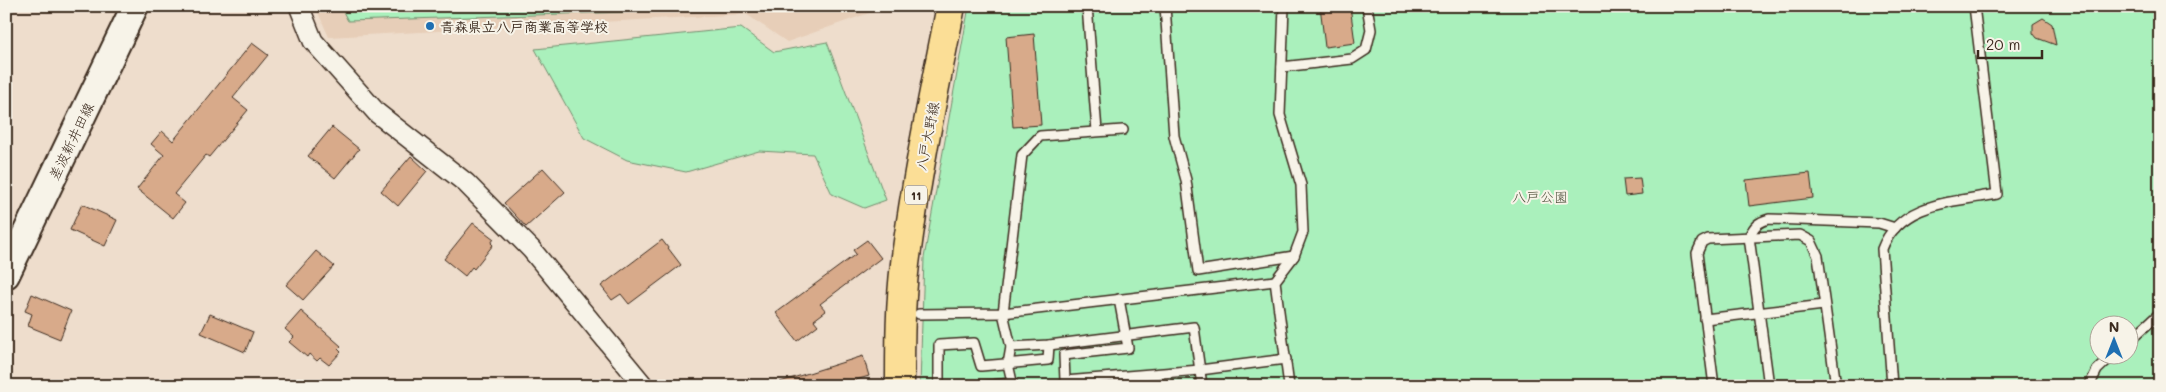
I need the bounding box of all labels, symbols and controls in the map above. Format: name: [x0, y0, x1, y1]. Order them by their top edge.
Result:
place label: 青森県立八戸商業高等学校: [440, 17, 608, 36]
marker: 青森県立八戸商業高等学校: [424, 20, 436, 32]
scale bar: [1978, 28, 2042, 60]
text: 20 m: [1986, 34, 2020, 54]
street label: 差波新井田線: [44, 99, 98, 183]
street label: 八戸大野線: [911, 100, 943, 172]
road number: 11: [905, 186, 927, 204]
park label: 八戸公園: [1512, 187, 1568, 206]
north arrow: [2088, 314, 2138, 364]
text: N: [2109, 317, 2119, 336]

